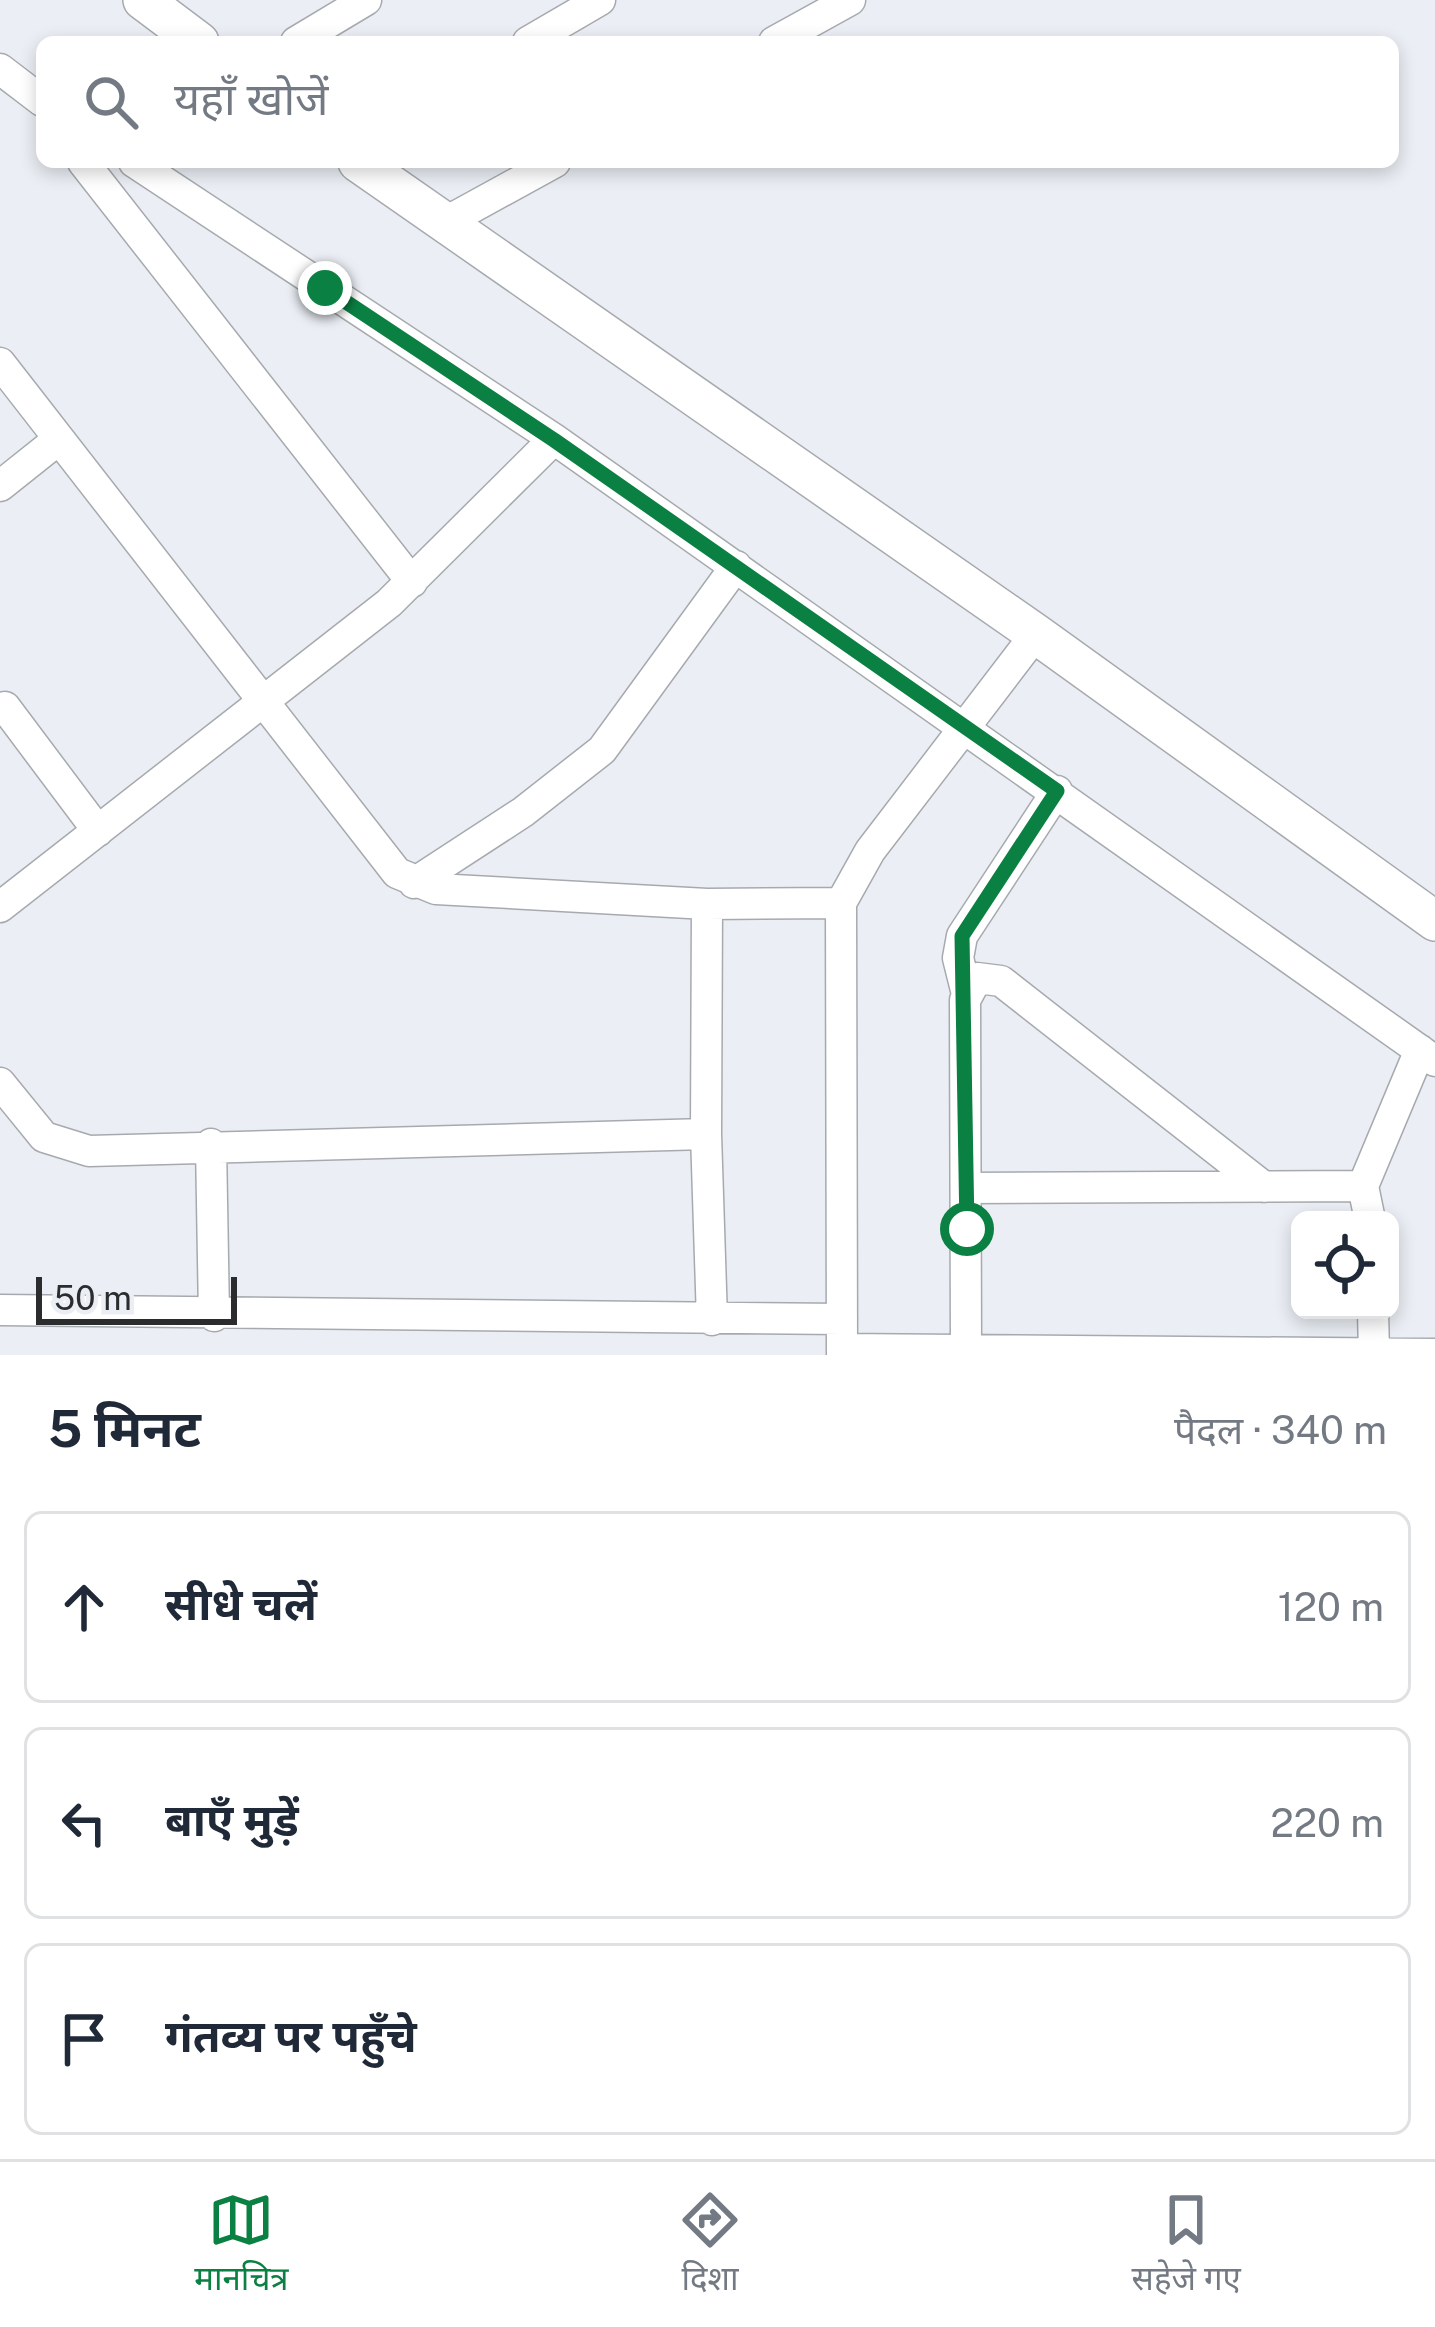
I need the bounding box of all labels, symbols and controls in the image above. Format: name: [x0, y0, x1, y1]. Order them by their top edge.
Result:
search box: [36, 36, 1399, 168]
icon: search: [78, 69, 144, 135]
text: यहाँ खोजें: [174, 72, 328, 125]
route end: [298, 261, 352, 315]
route start: [940, 1202, 994, 1256]
map controls: [1291, 1211, 1399, 1319]
button: locate: [1291, 1211, 1399, 1319]
scale bar: [36, 1271, 237, 1324]
text: 50 m: [54, 1279, 132, 1317]
text: 5 मिनट: [48, 1399, 201, 1458]
text: पैदल · 340 m: [1174, 1407, 1387, 1453]
icon: ahead: [51, 1574, 117, 1640]
text: सीधे चलें: [165, 1577, 317, 1630]
text: 120 m: [1278, 1584, 1384, 1630]
icon: left: [51, 1790, 117, 1856]
text: बाएँ मुड़ें: [165, 1793, 299, 1846]
text: 220 m: [1270, 1800, 1384, 1846]
icon: arrive: [51, 2006, 117, 2072]
text: गंतव्य पर पहुँचे: [165, 2009, 417, 2062]
tab: मानचित्र: [194, 2187, 289, 2303]
tab: दिशा: [677, 2187, 743, 2303]
tab: सहेजे गए: [1132, 2187, 1241, 2303]

